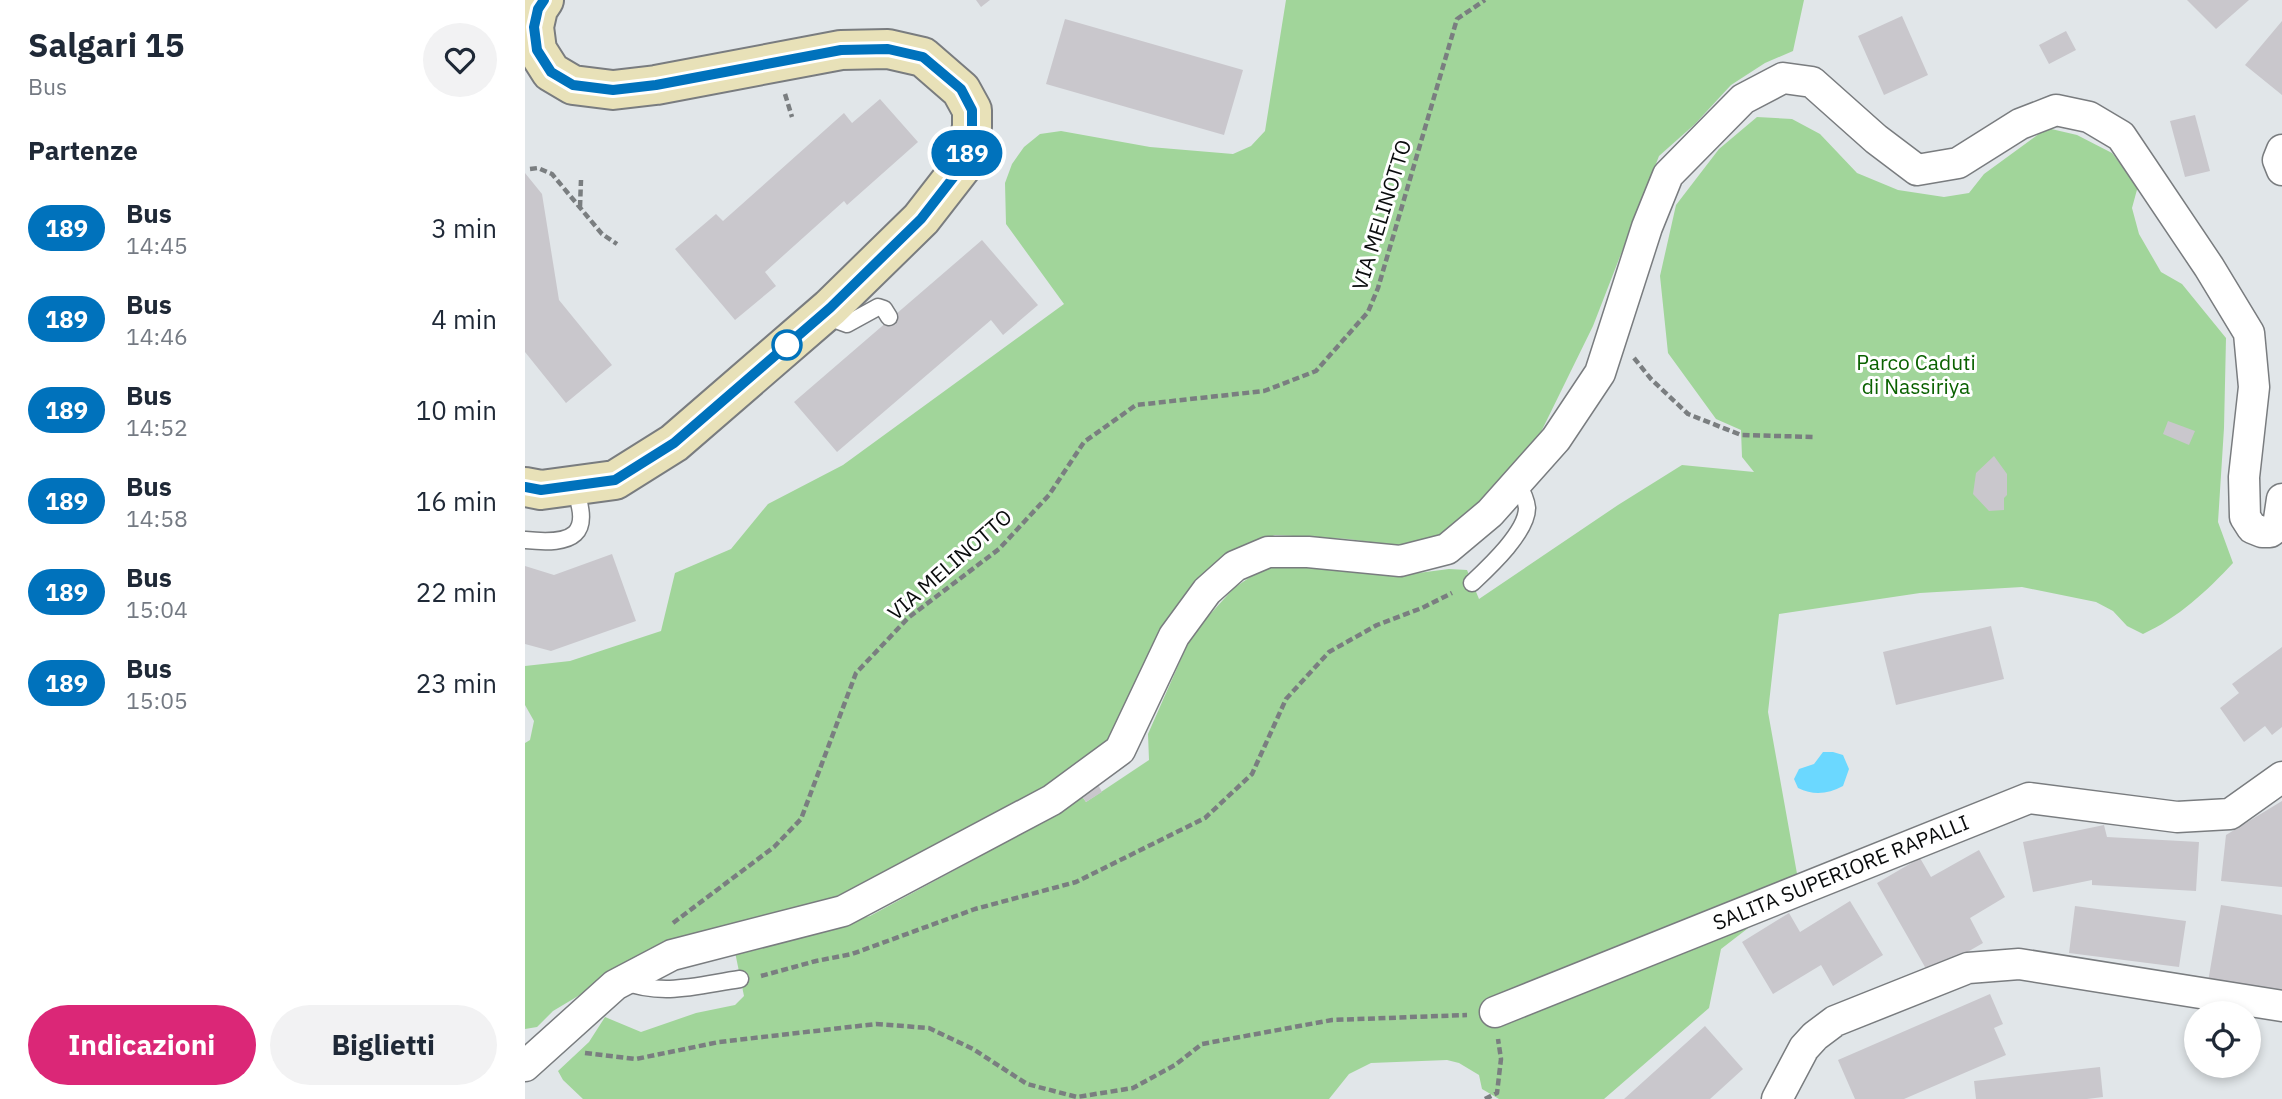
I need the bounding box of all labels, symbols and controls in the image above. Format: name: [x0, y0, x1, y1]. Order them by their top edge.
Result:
text: Salgari 15: [28, 23, 184, 66]
button: heart: [423, 23, 497, 97]
text: Bus: [28, 71, 67, 101]
line badge: 189: [927, 130, 1007, 176]
text: Partenze: [28, 133, 138, 167]
street label: VIA MELINOTTO: [1345, 136, 1417, 293]
text: 189: [945, 137, 989, 169]
text: Bus: [126, 196, 172, 230]
text: 3 min: [431, 211, 497, 245]
text: 189: [45, 212, 88, 244]
text: 14:45: [126, 230, 188, 260]
text: Bus: [126, 287, 172, 321]
text: 4 min: [431, 302, 497, 336]
text: 189: [45, 303, 88, 335]
text: 14:46: [126, 321, 188, 351]
unlabelled marker: [772, 330, 802, 360]
park label: Parco Caduti di Nassiriya: [1856, 348, 1976, 400]
text: Bus: [126, 378, 172, 412]
text: 10 min: [416, 393, 497, 427]
text: 189: [45, 394, 88, 426]
text: 14:52: [126, 412, 188, 442]
text: Bus: [126, 469, 172, 503]
text: 16 min: [416, 484, 497, 518]
text: 189: [45, 485, 88, 517]
street label: VIA MELINOTTO: [881, 502, 1017, 626]
text: 14:58: [126, 503, 188, 533]
text: Bus: [126, 560, 172, 594]
text: 22 min: [416, 575, 497, 609]
text: 189: [45, 576, 88, 608]
text: 15:04: [126, 594, 188, 624]
text: Bus: [126, 651, 172, 685]
text: 23 min: [416, 666, 497, 700]
text: 189: [45, 667, 88, 699]
text: 15:05: [126, 685, 188, 715]
street label: SALITA SUPERIORE RAPALLI: [1708, 808, 1973, 936]
map controls: [2184, 1001, 2261, 1078]
button: locate: [2184, 1001, 2261, 1078]
button: Indicazioni: [28, 1005, 256, 1085]
button: Biglietti: [270, 1005, 497, 1085]

